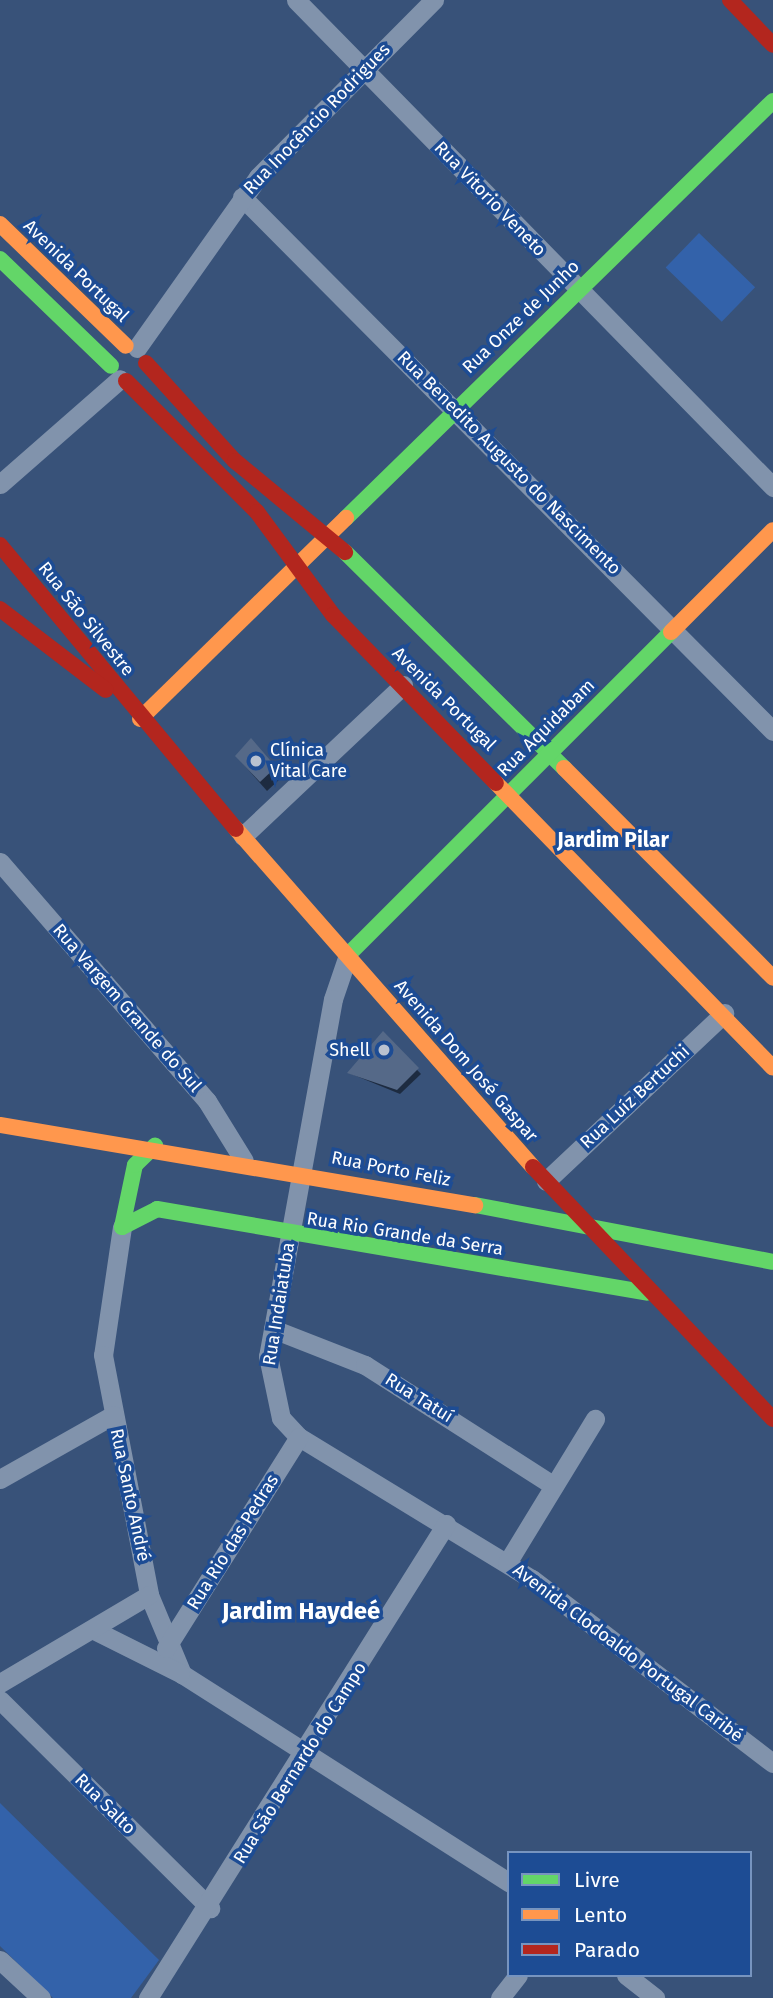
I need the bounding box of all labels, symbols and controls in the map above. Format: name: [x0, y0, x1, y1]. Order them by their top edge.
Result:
street label: Rua Inocêncio Rodrigues: [239, 39, 395, 199]
street label: Rua Vitorio Veneto: [430, 137, 550, 261]
street label: Avenida Portugal: [19, 215, 133, 327]
street label: Rua Onze de Junho: [458, 256, 584, 378]
street label: Rua Benedito Augusto do Nascimento: [393, 347, 625, 579]
street label: Rua São Silvestre: [33, 558, 139, 680]
street label: Avenida Portugal: [388, 643, 500, 755]
street label: Rua Aquidabam: [493, 675, 599, 781]
place label: Clínica Vital Care: [270, 740, 347, 782]
marker: Clínica Vital Care: [248, 753, 264, 769]
district label: Jardim Pilar: [557, 827, 669, 853]
street label: Rua Vargem Grande do Sul: [48, 920, 206, 1096]
street label: Avenida Dom José Gaspar: [390, 976, 542, 1146]
place label: Shell: [329, 1039, 370, 1061]
street label: Rua Luíz Bertuchi: [576, 1041, 694, 1153]
marker: Shell: [376, 1042, 392, 1058]
street label: Rua Porto Feliz: [330, 1147, 452, 1191]
street label: Rua Rio Grande da Serra: [305, 1208, 505, 1260]
street label: Rua Indaiatuba: [259, 1241, 299, 1367]
street label: Rua Tatuí: [381, 1369, 457, 1427]
street label: Rua Santo André: [105, 1427, 155, 1563]
street label: Rua Rio das Pedras: [183, 1470, 283, 1614]
street label: Avenida Clodoaldo Portugal Caribé: [509, 1559, 747, 1747]
district label: Jardim Haydeé: [222, 1598, 380, 1626]
street label: Rua São Bernardo do Campo: [229, 1658, 371, 1868]
street label: Rua Salto: [70, 1769, 140, 1839]
legend: [507, 1851, 752, 1977]
text: Livre: [574, 1867, 620, 1893]
text: Lento: [574, 1902, 627, 1928]
text: Parado: [574, 1937, 640, 1963]

